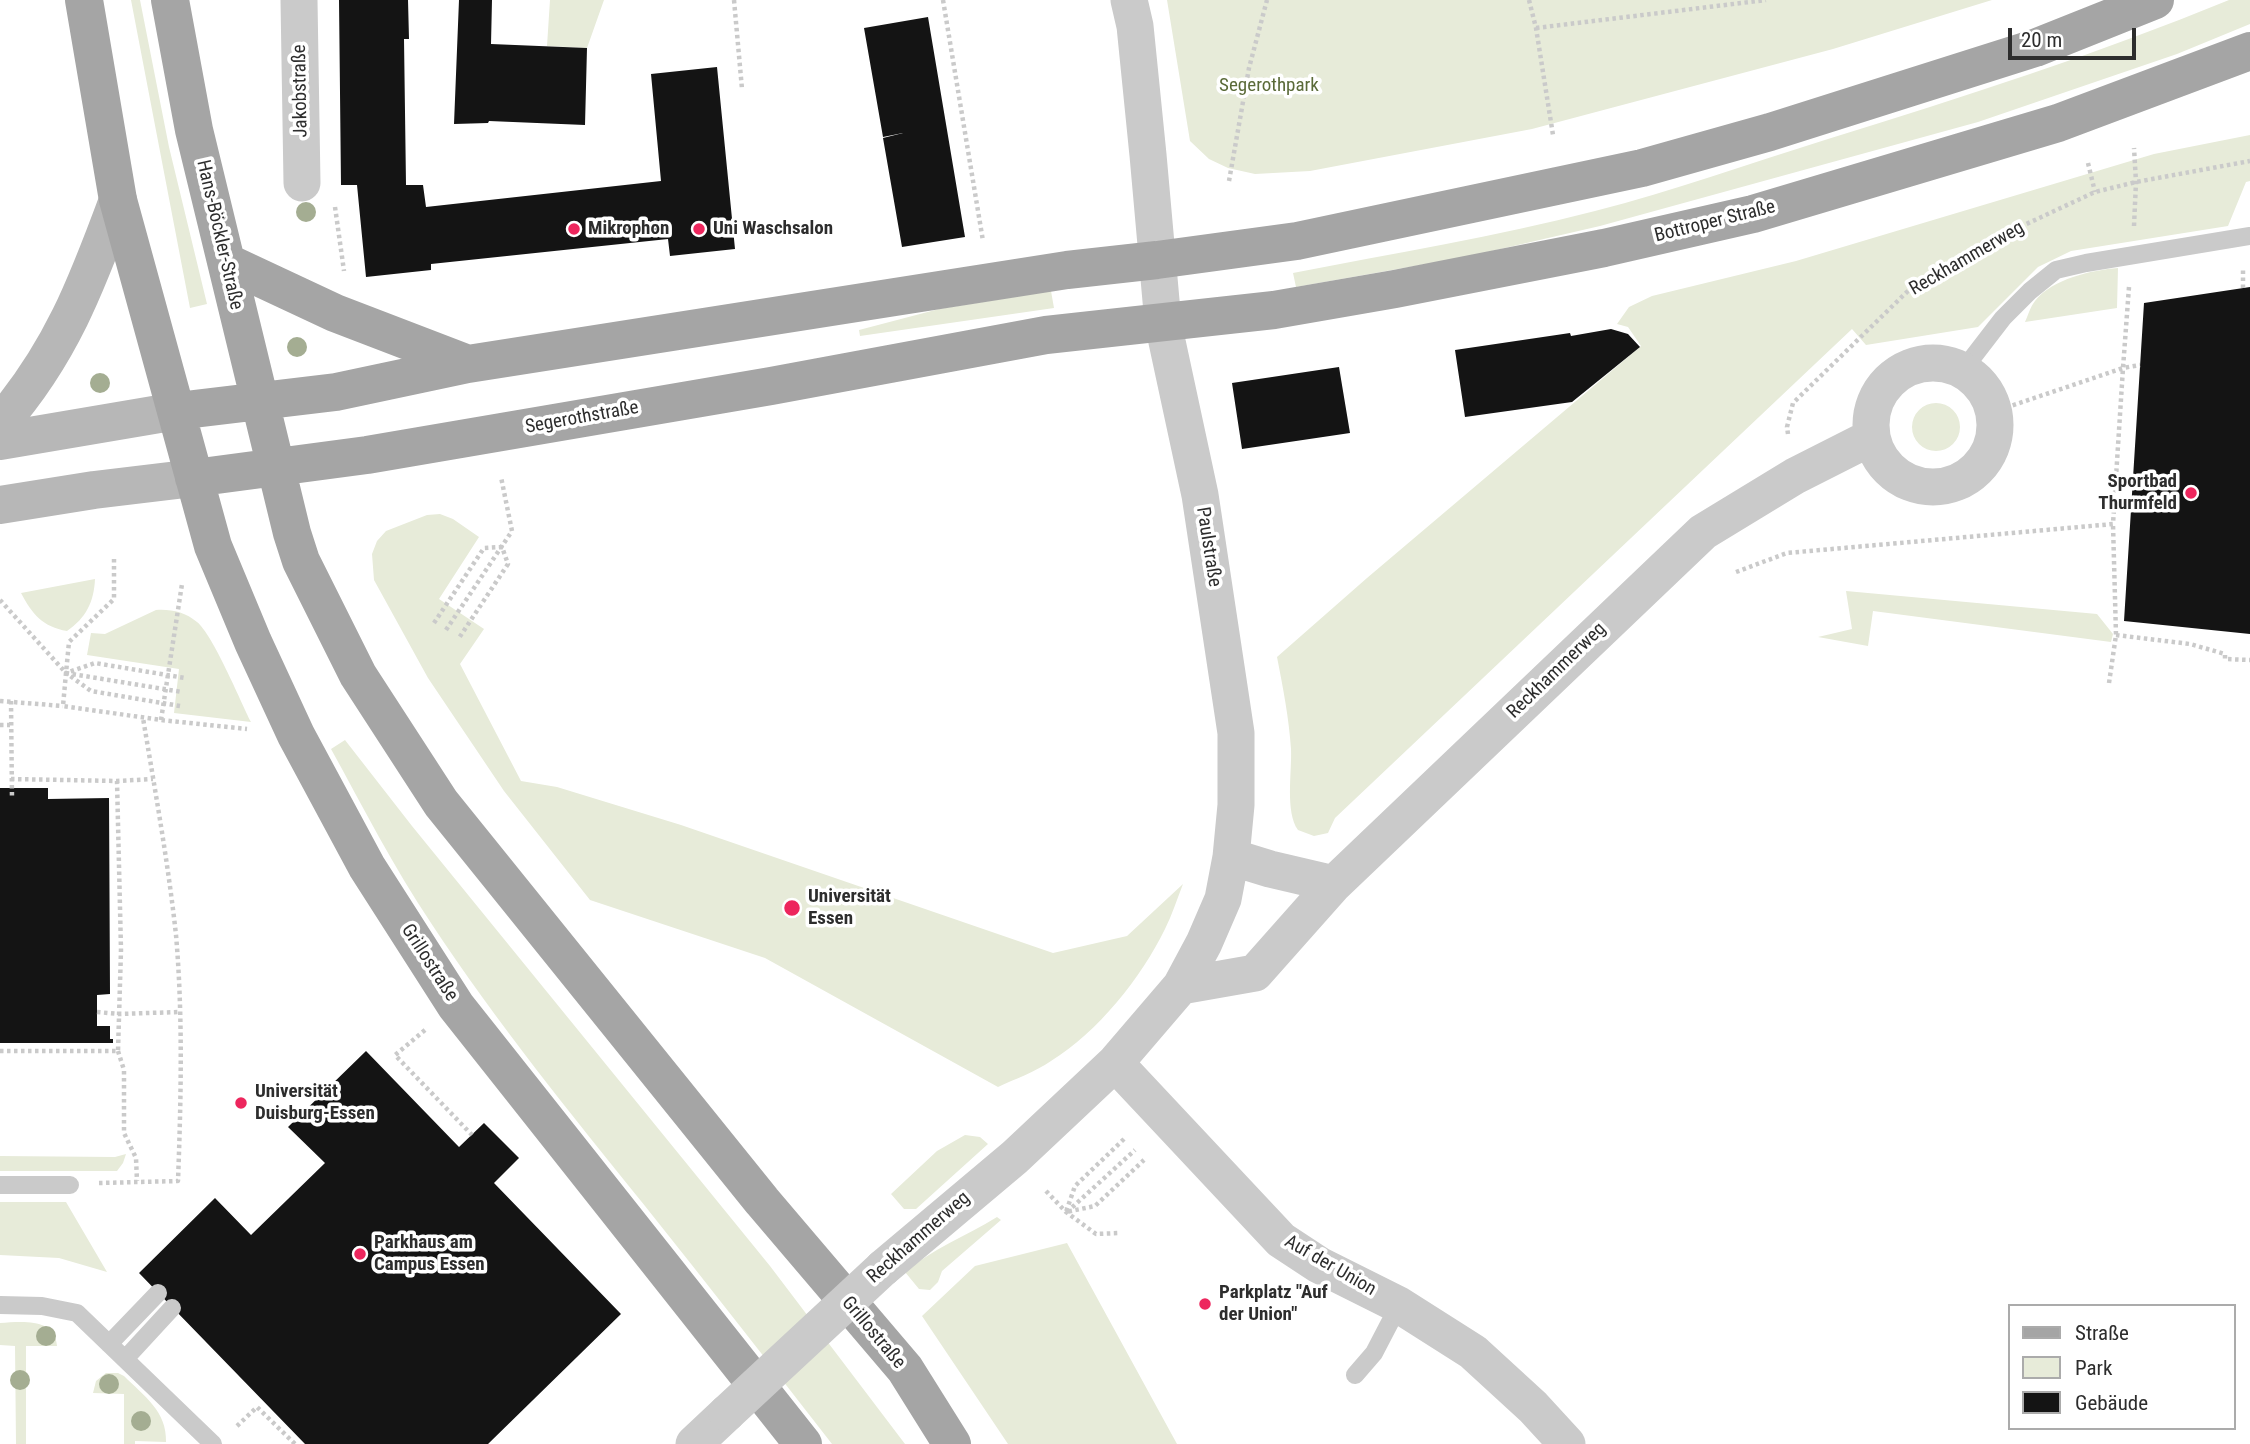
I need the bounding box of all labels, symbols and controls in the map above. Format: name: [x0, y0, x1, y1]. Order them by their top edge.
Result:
scale bar: [2012, 14, 2140, 58]
text: 20 m: [2021, 28, 2062, 52]
street label: Jakobstraße: [289, 44, 313, 138]
park label: Segerothpark: [1219, 75, 1319, 97]
street label: Hans-Böckler-Straße: [191, 158, 247, 312]
street label: Bottroper Straße: [1652, 196, 1778, 248]
street label: Reckhammerweg: [1906, 217, 2028, 301]
place label: Mikrophon: [588, 218, 669, 240]
place label: Uni Waschsalon: [713, 218, 833, 240]
marker: Mikrophon: [566, 221, 582, 237]
marker: Uni Waschsalon: [691, 221, 707, 237]
street label: Segerothstraße: [524, 397, 640, 439]
place label: Sportbad Thurmfeld: [2098, 471, 2177, 515]
marker: Sportbad Thurmfeld: [2183, 485, 2199, 501]
street label: Paulstraße: [1190, 505, 1226, 589]
street label: Reckhammerweg: [1503, 618, 1611, 724]
place label: Universität Essen: [808, 886, 891, 930]
marker: Universität Essen: [782, 898, 802, 918]
street label: Grillostraße: [396, 920, 462, 1006]
place label: Universität Duisburg-Essen: [255, 1081, 375, 1125]
marker: Universität Duisburg-Essen: [233, 1095, 249, 1111]
street label: Reckhammerweg: [863, 1187, 975, 1289]
street label: Auf der Union: [1280, 1231, 1380, 1301]
place label: Parkhaus am Campus Essen: [374, 1232, 485, 1276]
marker: Parkhaus am Campus Essen: [352, 1246, 368, 1262]
place label: Parkplatz "Auf der Union": [1219, 1282, 1328, 1326]
street label: Grillostraße: [836, 1292, 910, 1374]
marker: Parkplatz "Auf der Union": [1197, 1296, 1213, 1312]
legend: [2008, 1304, 2236, 1430]
text: Straße: [2075, 1321, 2129, 1345]
text: Park: [2075, 1356, 2112, 1380]
text: Gebäude: [2075, 1391, 2148, 1415]

